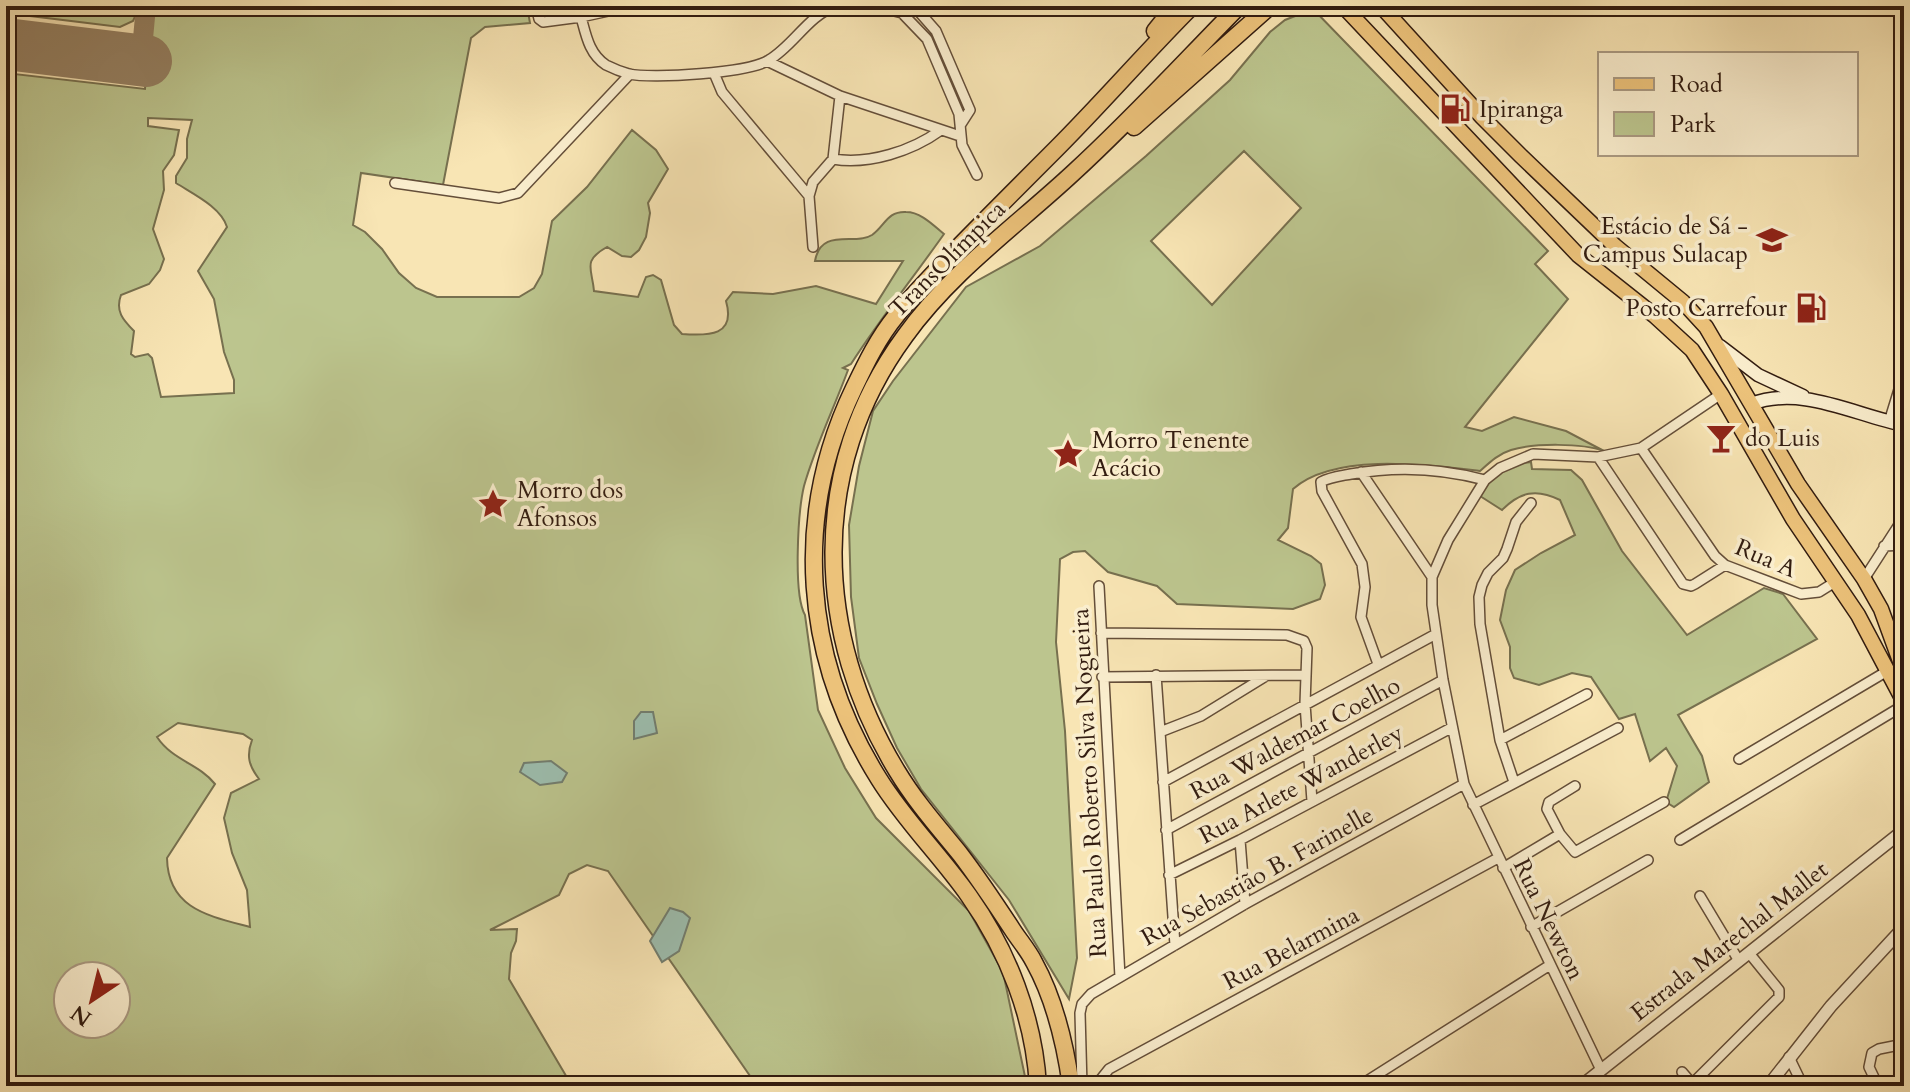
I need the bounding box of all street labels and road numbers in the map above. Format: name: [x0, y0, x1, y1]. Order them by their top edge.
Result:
street label: TransOlímpica: [882, 193, 1014, 325]
street label: Rua A: [1730, 531, 1802, 586]
street label: Rua Paulo Roberto Silva Nogueira: [1064, 607, 1115, 958]
street label: Rua Waldemar Coelho: [1184, 669, 1406, 808]
street label: Rua Arlete Wanderley: [1193, 716, 1409, 852]
street label: Rua Sebastião B. Farinelle: [1135, 799, 1379, 954]
street label: Rua Newton: [1505, 853, 1592, 986]
street label: Estrada Marechal Mallet: [1624, 853, 1835, 1029]
street label: Rua Belarmina: [1217, 898, 1366, 998]

